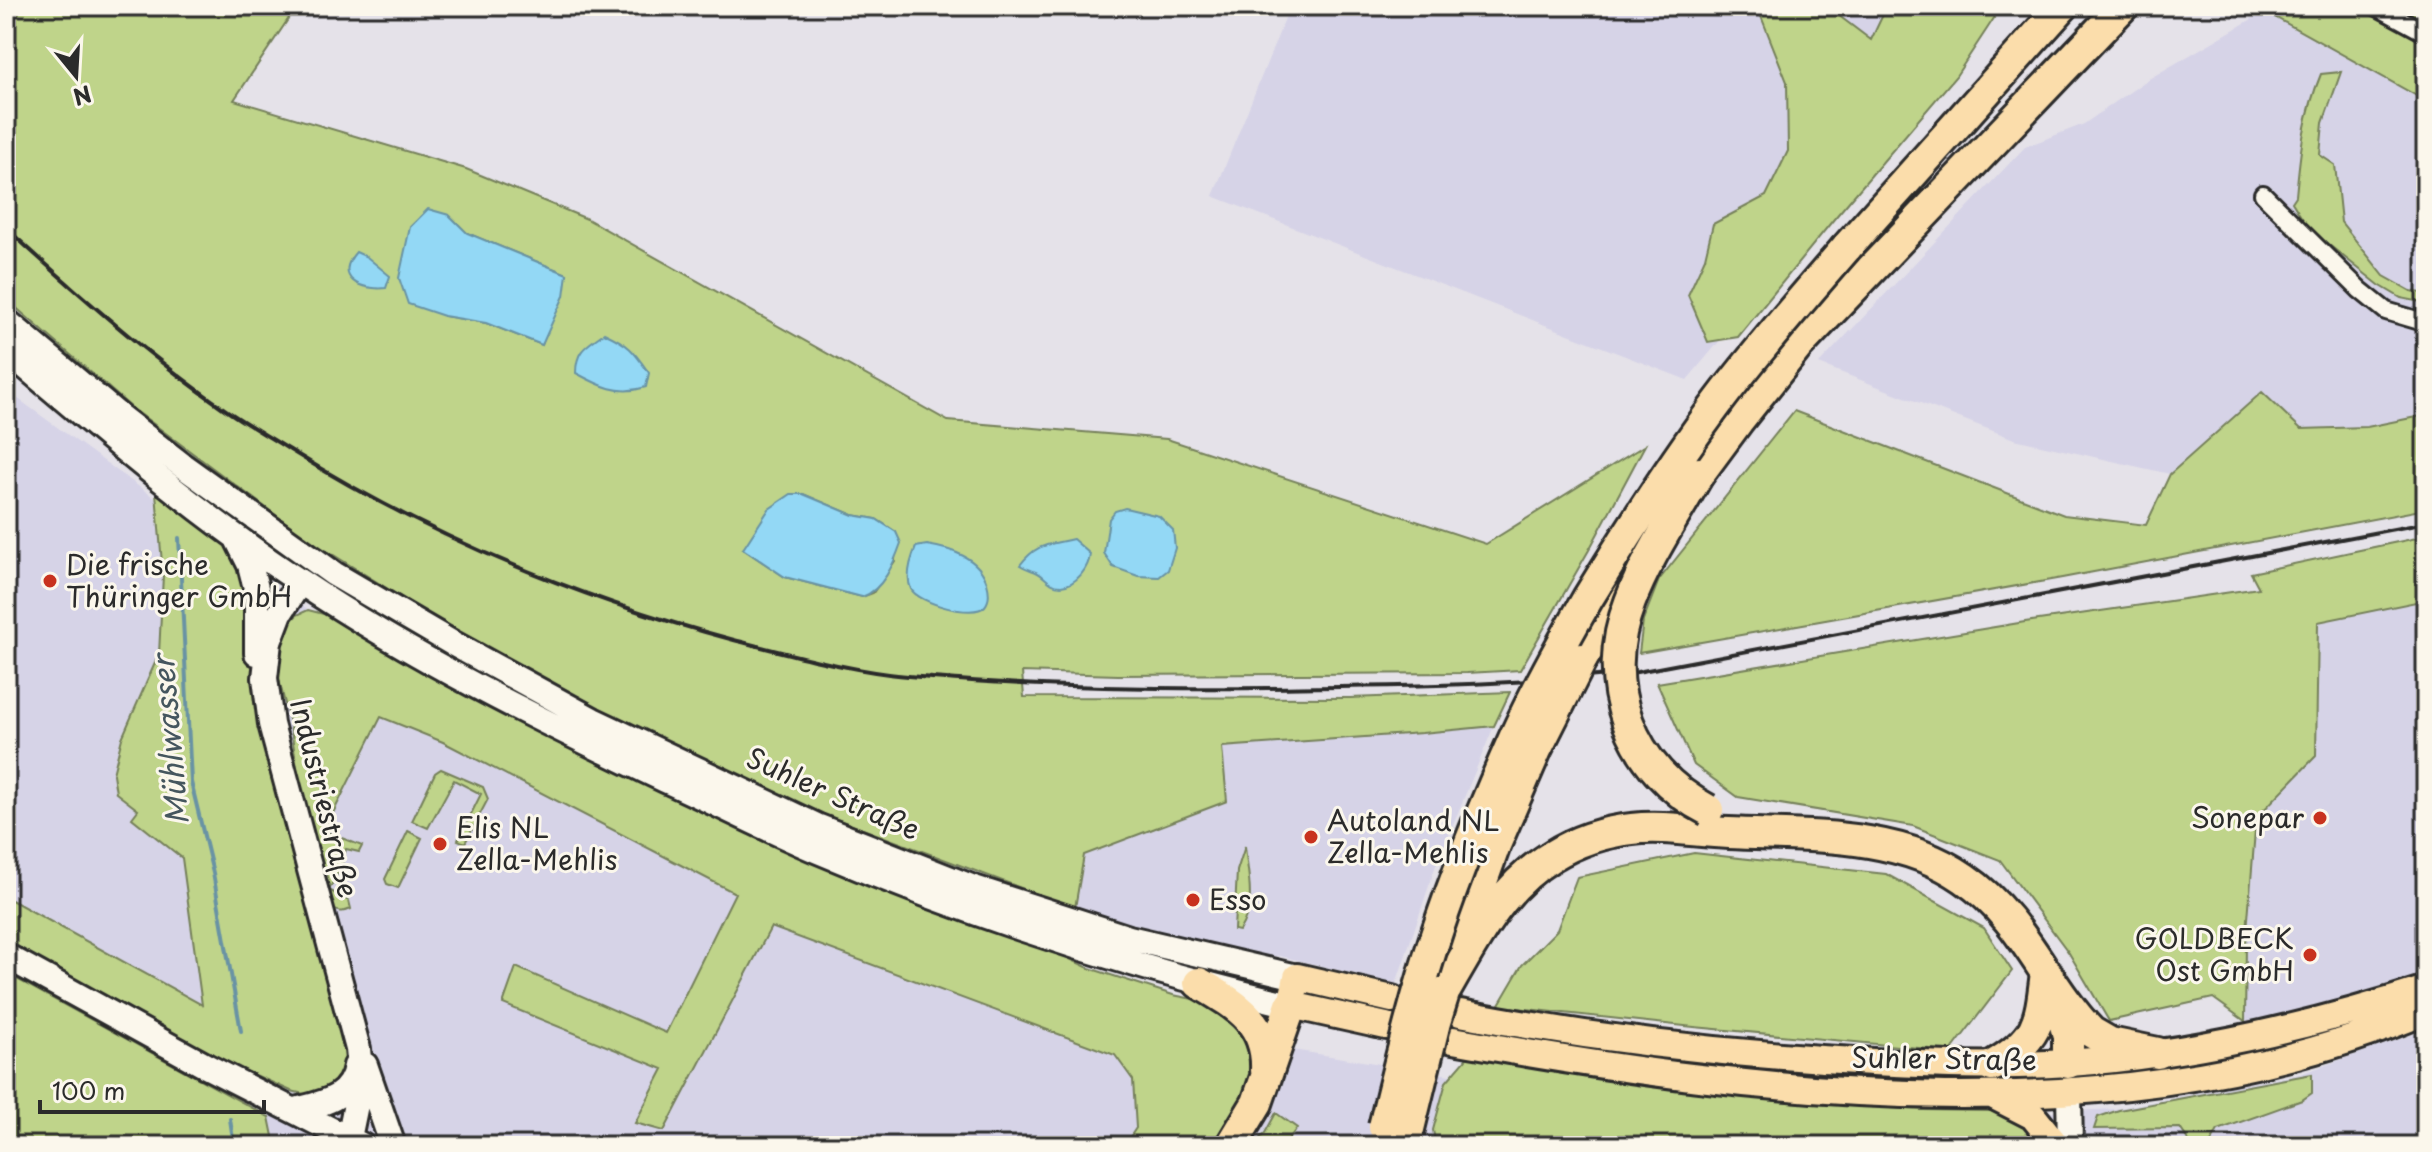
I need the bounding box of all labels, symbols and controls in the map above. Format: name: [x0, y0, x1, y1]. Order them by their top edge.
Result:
north arrow: [36, 36, 116, 116]
text: N: [69, 78, 96, 115]
place label: Die frische Thüringer GmbH: [66, 542, 292, 617]
marker: Die frische Thüringer GmbH: [41, 572, 59, 590]
water label: Mühlwasser: [138, 649, 198, 827]
street label: Industriestraße: [280, 694, 371, 902]
street label: Suhler Straße: [740, 735, 927, 850]
place label: Sonepar: [2191, 795, 2304, 838]
place label: Autoland NL Zella-Mehlis: [1327, 798, 1500, 873]
place label: Elis NL Zella-Mehlis: [456, 805, 617, 880]
marker: Sonepar: [2311, 809, 2329, 827]
marker: Autoland NL Zella-Mehlis: [1302, 828, 1320, 846]
marker: Elis NL Zella-Mehlis: [431, 835, 449, 853]
place label: Esso: [1209, 877, 1267, 920]
marker: Esso: [1184, 891, 1202, 909]
place label: GOLDBECK Ost GmbH: [2134, 916, 2294, 991]
marker: GOLDBECK Ost GmbH: [2301, 946, 2319, 964]
street label: Suhler Straße: [1851, 1034, 2037, 1081]
scale bar: [40, 1064, 264, 1114]
text: 100 m: [52, 1072, 125, 1108]

